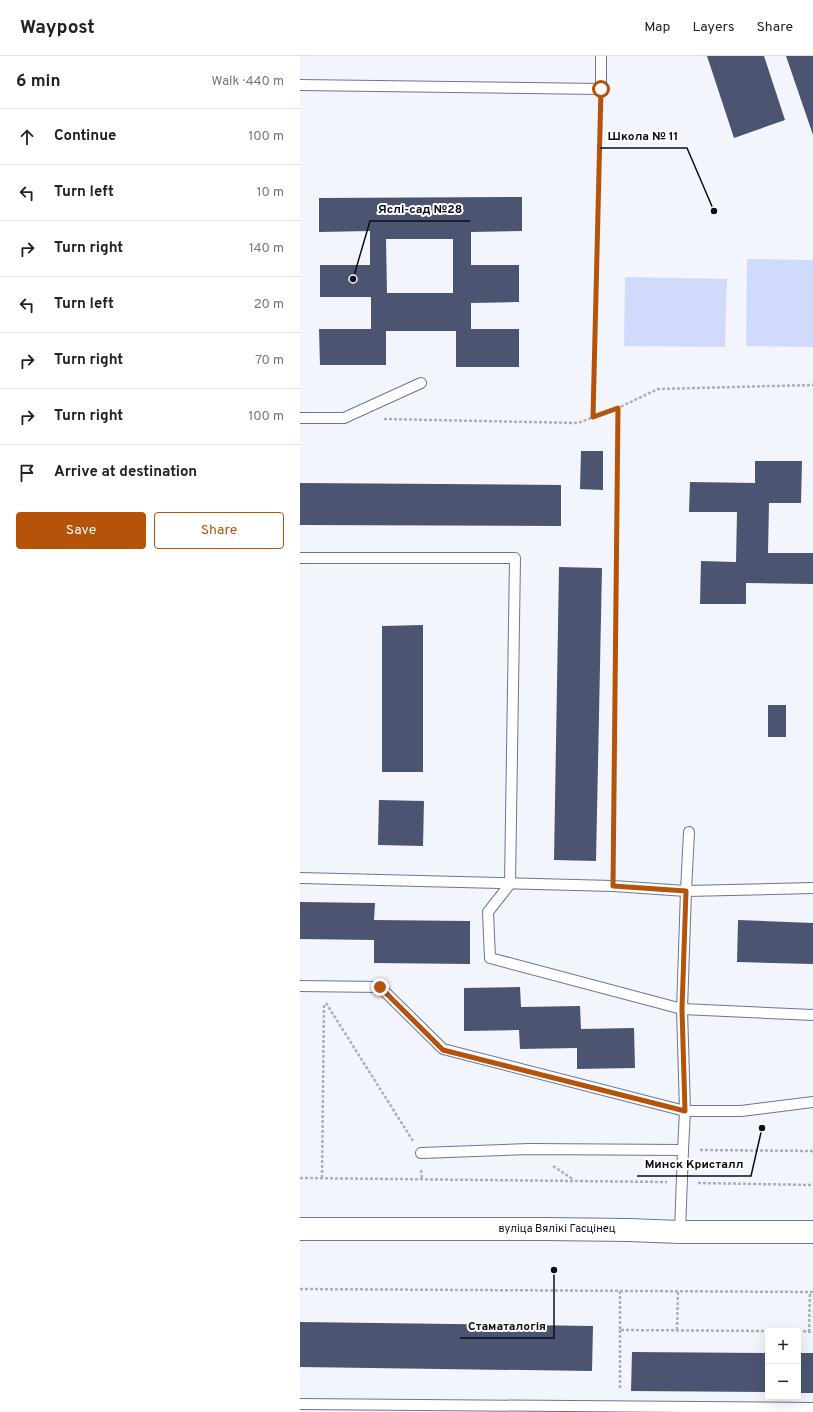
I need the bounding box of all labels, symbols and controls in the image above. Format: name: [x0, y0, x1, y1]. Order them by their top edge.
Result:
text: Waypost: [20, 16, 95, 40]
text: Map: [644, 19, 670, 36]
text: Layers: [692, 19, 734, 36]
text: Share: [756, 19, 793, 36]
text: 6 min: [16, 71, 60, 93]
text: Walk · 440 m: [212, 74, 284, 90]
route start: [592, 80, 610, 98]
callout: Школа № 11: [600, 124, 687, 148]
icon: ahead: [16, 126, 38, 148]
text: Continue: [54, 127, 116, 146]
text: 100 m: [248, 129, 284, 145]
text: Школа № 11: [608, 129, 678, 145]
icon: left: [16, 182, 38, 204]
text: Turn left: [54, 183, 114, 202]
text: 10 m: [257, 185, 284, 201]
callout: Яслі-сад №28: [370, 197, 470, 221]
text: Яслі-сад №28: [378, 202, 462, 218]
icon: right: [16, 238, 38, 260]
text: Turn right: [54, 239, 123, 258]
text: 140 m: [249, 241, 284, 257]
icon: left: [16, 294, 38, 316]
text: Turn left: [54, 295, 114, 314]
text: 20 m: [254, 297, 284, 313]
icon: right: [16, 350, 38, 372]
text: Turn right: [54, 351, 123, 370]
text: 70 m: [255, 353, 284, 369]
icon: right: [16, 406, 38, 428]
text: Turn right: [54, 407, 123, 426]
text: 100 m: [248, 409, 284, 425]
icon: arrive: [16, 462, 38, 484]
text: Arrive at destination: [54, 463, 197, 482]
button: Save: [16, 512, 146, 549]
button: Share: [154, 512, 284, 549]
route end: [371, 978, 389, 996]
callout: Минск Кристалл: [637, 1152, 751, 1176]
text: Минск Кристалл: [645, 1157, 743, 1173]
street label: вуліца Вялікі Гасцінец: [498, 1222, 616, 1236]
callout: Стаматалогія: [460, 1314, 554, 1338]
text: Стаматалогія: [468, 1319, 546, 1335]
map controls: [765, 1328, 801, 1400]
button: +: [765, 1328, 801, 1364]
button: −: [765, 1364, 801, 1400]

